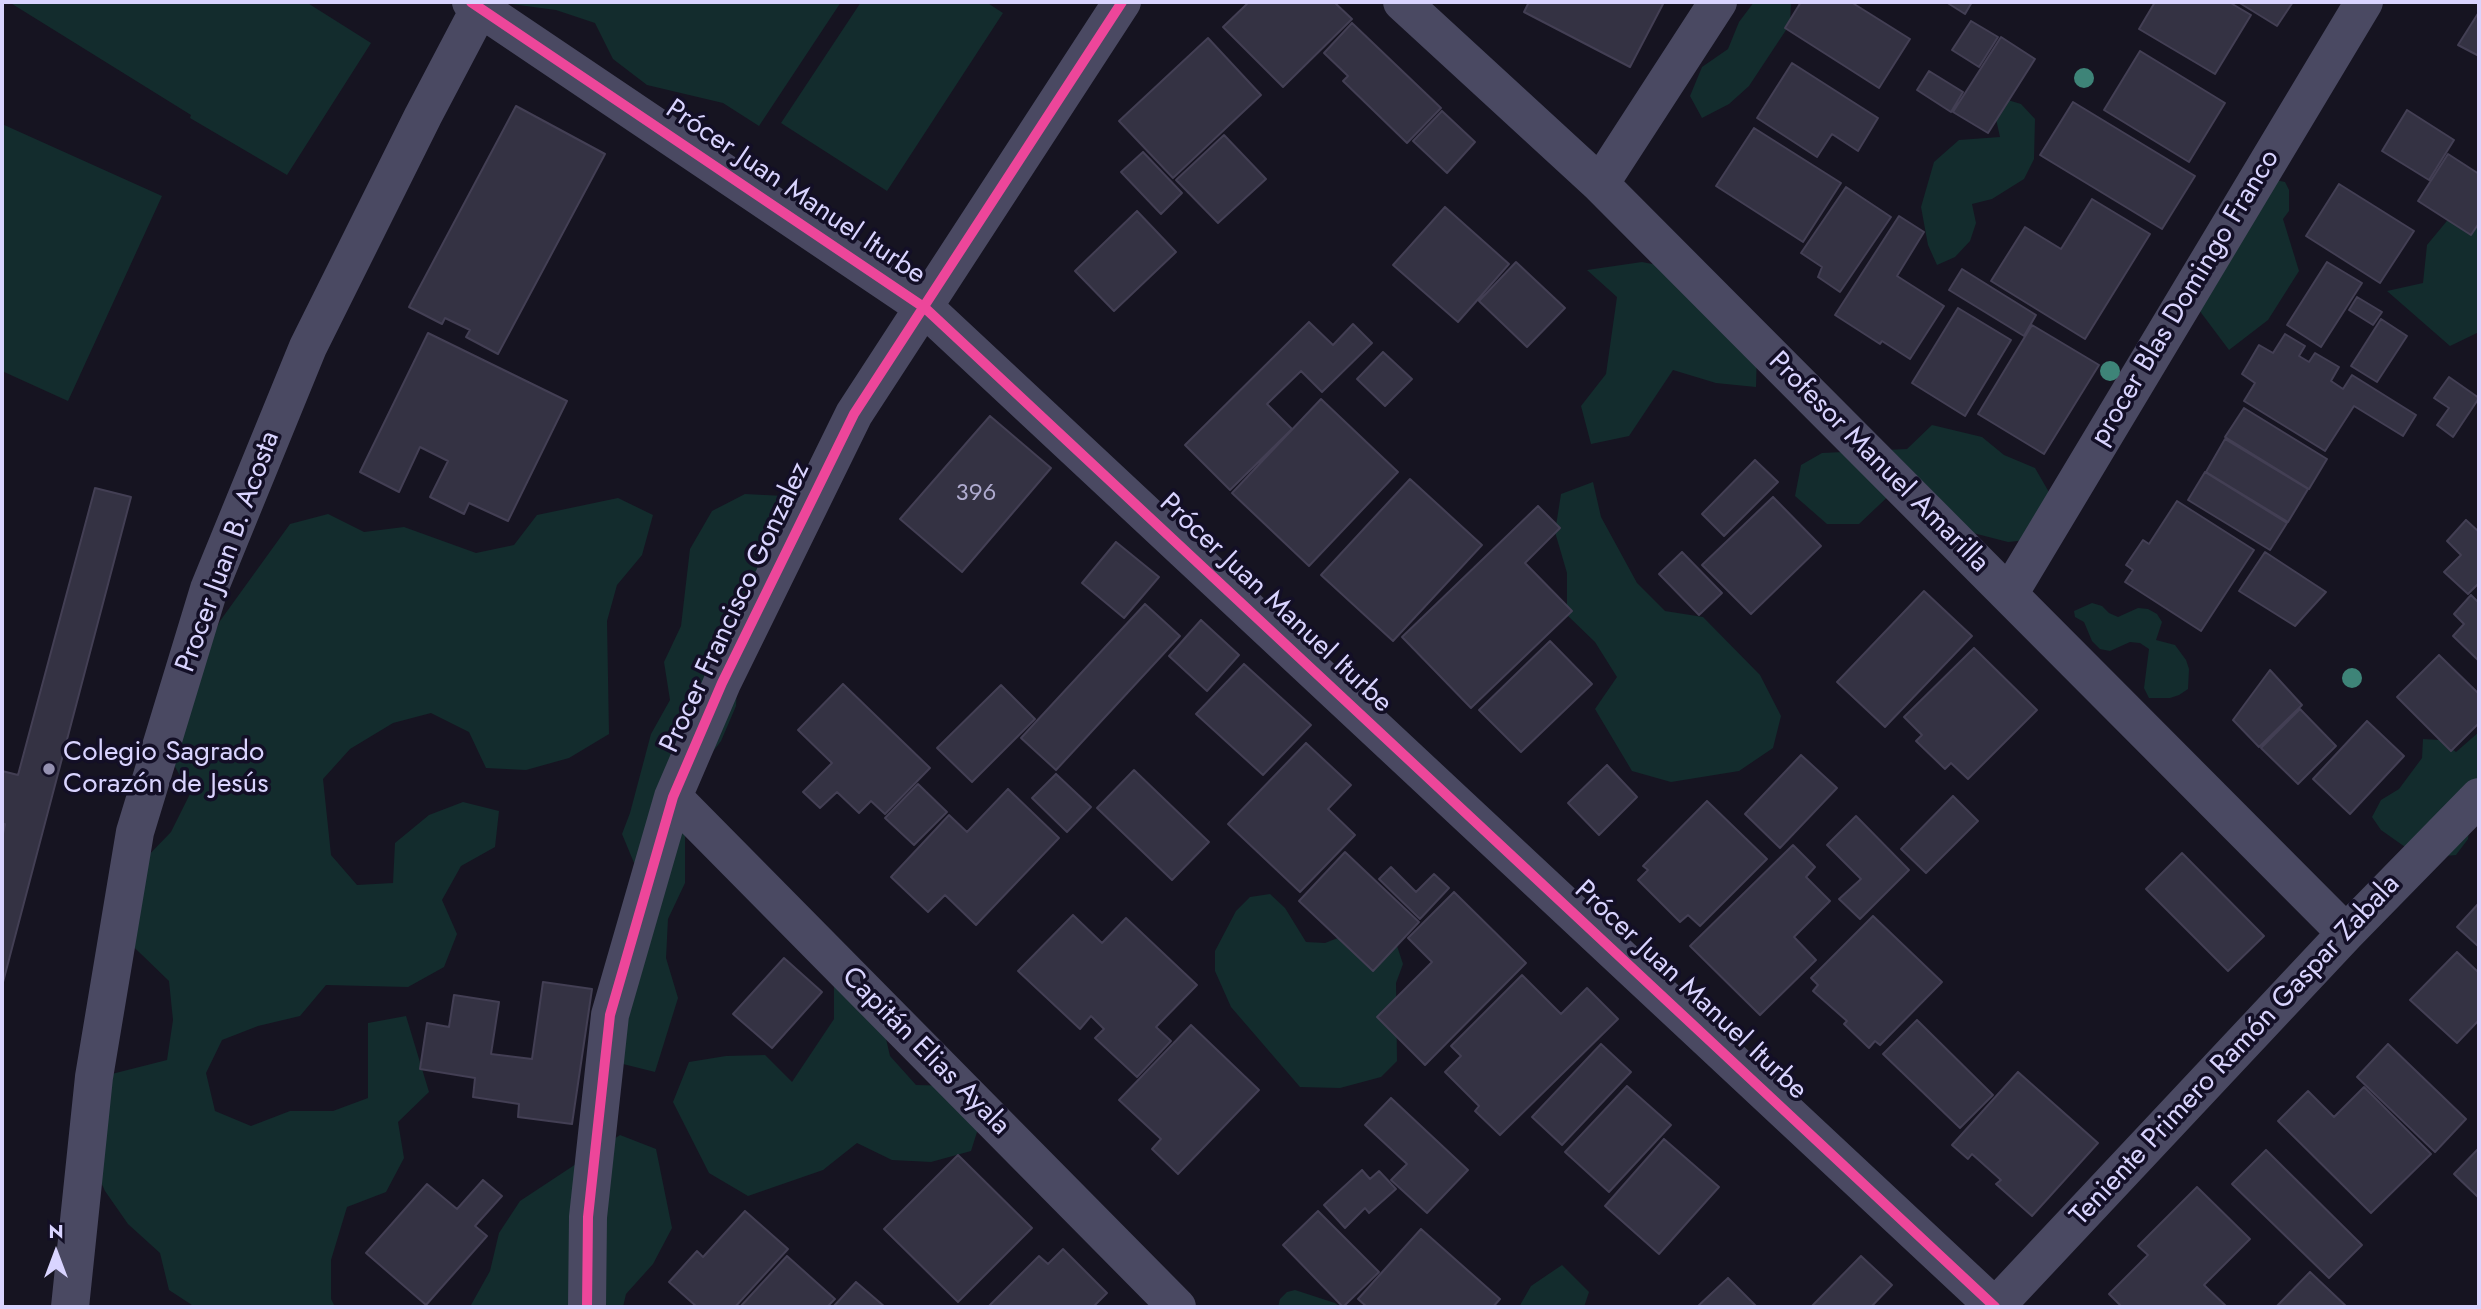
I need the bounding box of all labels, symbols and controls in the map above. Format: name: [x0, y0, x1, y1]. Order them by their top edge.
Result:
street label: Prócer Juan Manuel Iturbe: [659, 93, 931, 293]
street label: procer Blas Domingo Franco: [2084, 144, 2288, 452]
street label: Profesor Manuel Amarilla: [1761, 346, 1995, 580]
street label: Procer Juan B. Acosta: [170, 427, 288, 677]
street label: Procer Francisco Gonzalez: [654, 457, 818, 759]
house number: 396: [956, 480, 996, 508]
street label: Prócer Juan Manuel Iturbe: [1152, 487, 1398, 721]
place label: Colegio Sagrado Corazón de Jesús: [63, 736, 269, 802]
marker: Colegio Sagrado Corazón de Jesús: [41, 761, 57, 777]
street label: Teniente Primero Ramón Gaspar Zabala: [2064, 869, 2408, 1233]
street label: Prócer Juan Manuel Iturbe: [1567, 874, 1813, 1108]
street label: Capitán Elias Ayala: [834, 961, 1016, 1143]
north arrow: [21, 1218, 91, 1288]
text: N: [48, 1218, 64, 1245]

